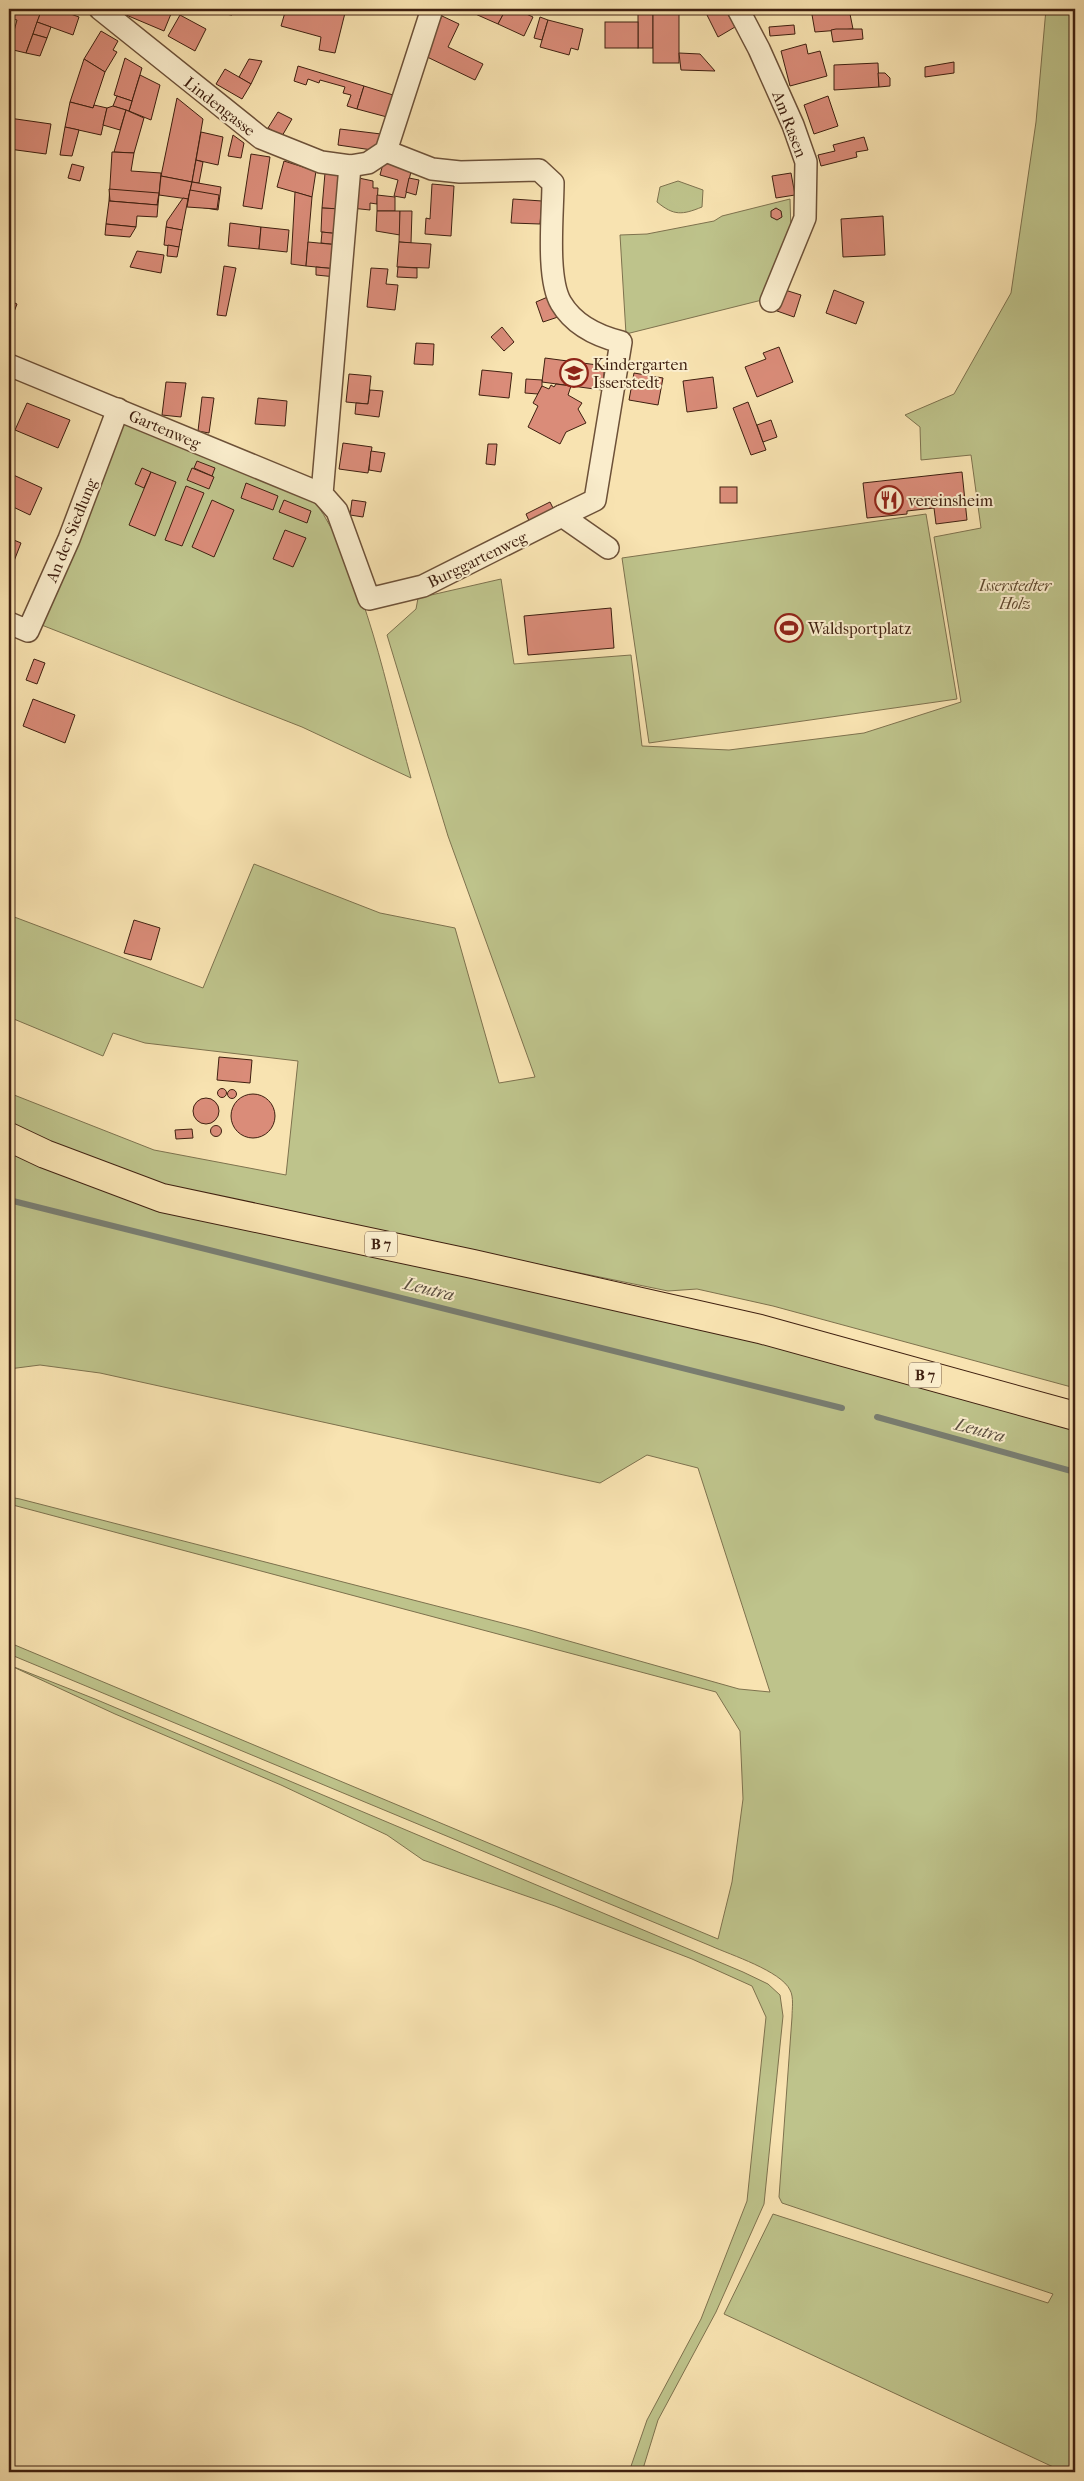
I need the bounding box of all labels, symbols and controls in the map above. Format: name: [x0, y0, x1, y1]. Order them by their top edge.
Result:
street label: Lindengasse: [180, 73, 259, 140]
street label: Am Rasen: [768, 87, 811, 161]
place label: Kindergarten Isserstedt: [593, 355, 688, 392]
school or university icon: Kindergarten Isserstedt: [559, 358, 589, 388]
street label: Gartenweg: [126, 406, 204, 453]
street label: An der Siedlung: [42, 475, 101, 586]
restaurant icon: vereinsheim: [874, 485, 904, 515]
place label: vereinsheim: [908, 491, 994, 510]
street label: Burggartenweg: [424, 527, 530, 592]
park label: Isserstedter Holz: [978, 576, 1053, 613]
sports icon: Waldsportplatz: [774, 613, 804, 643]
place label: Waldsportplatz: [807, 619, 911, 638]
road number: B 7: [365, 1232, 397, 1256]
water label: Leutra: [400, 1273, 456, 1306]
road number: B 7: [909, 1362, 941, 1388]
water label: Leutra: [951, 1413, 1007, 1447]

